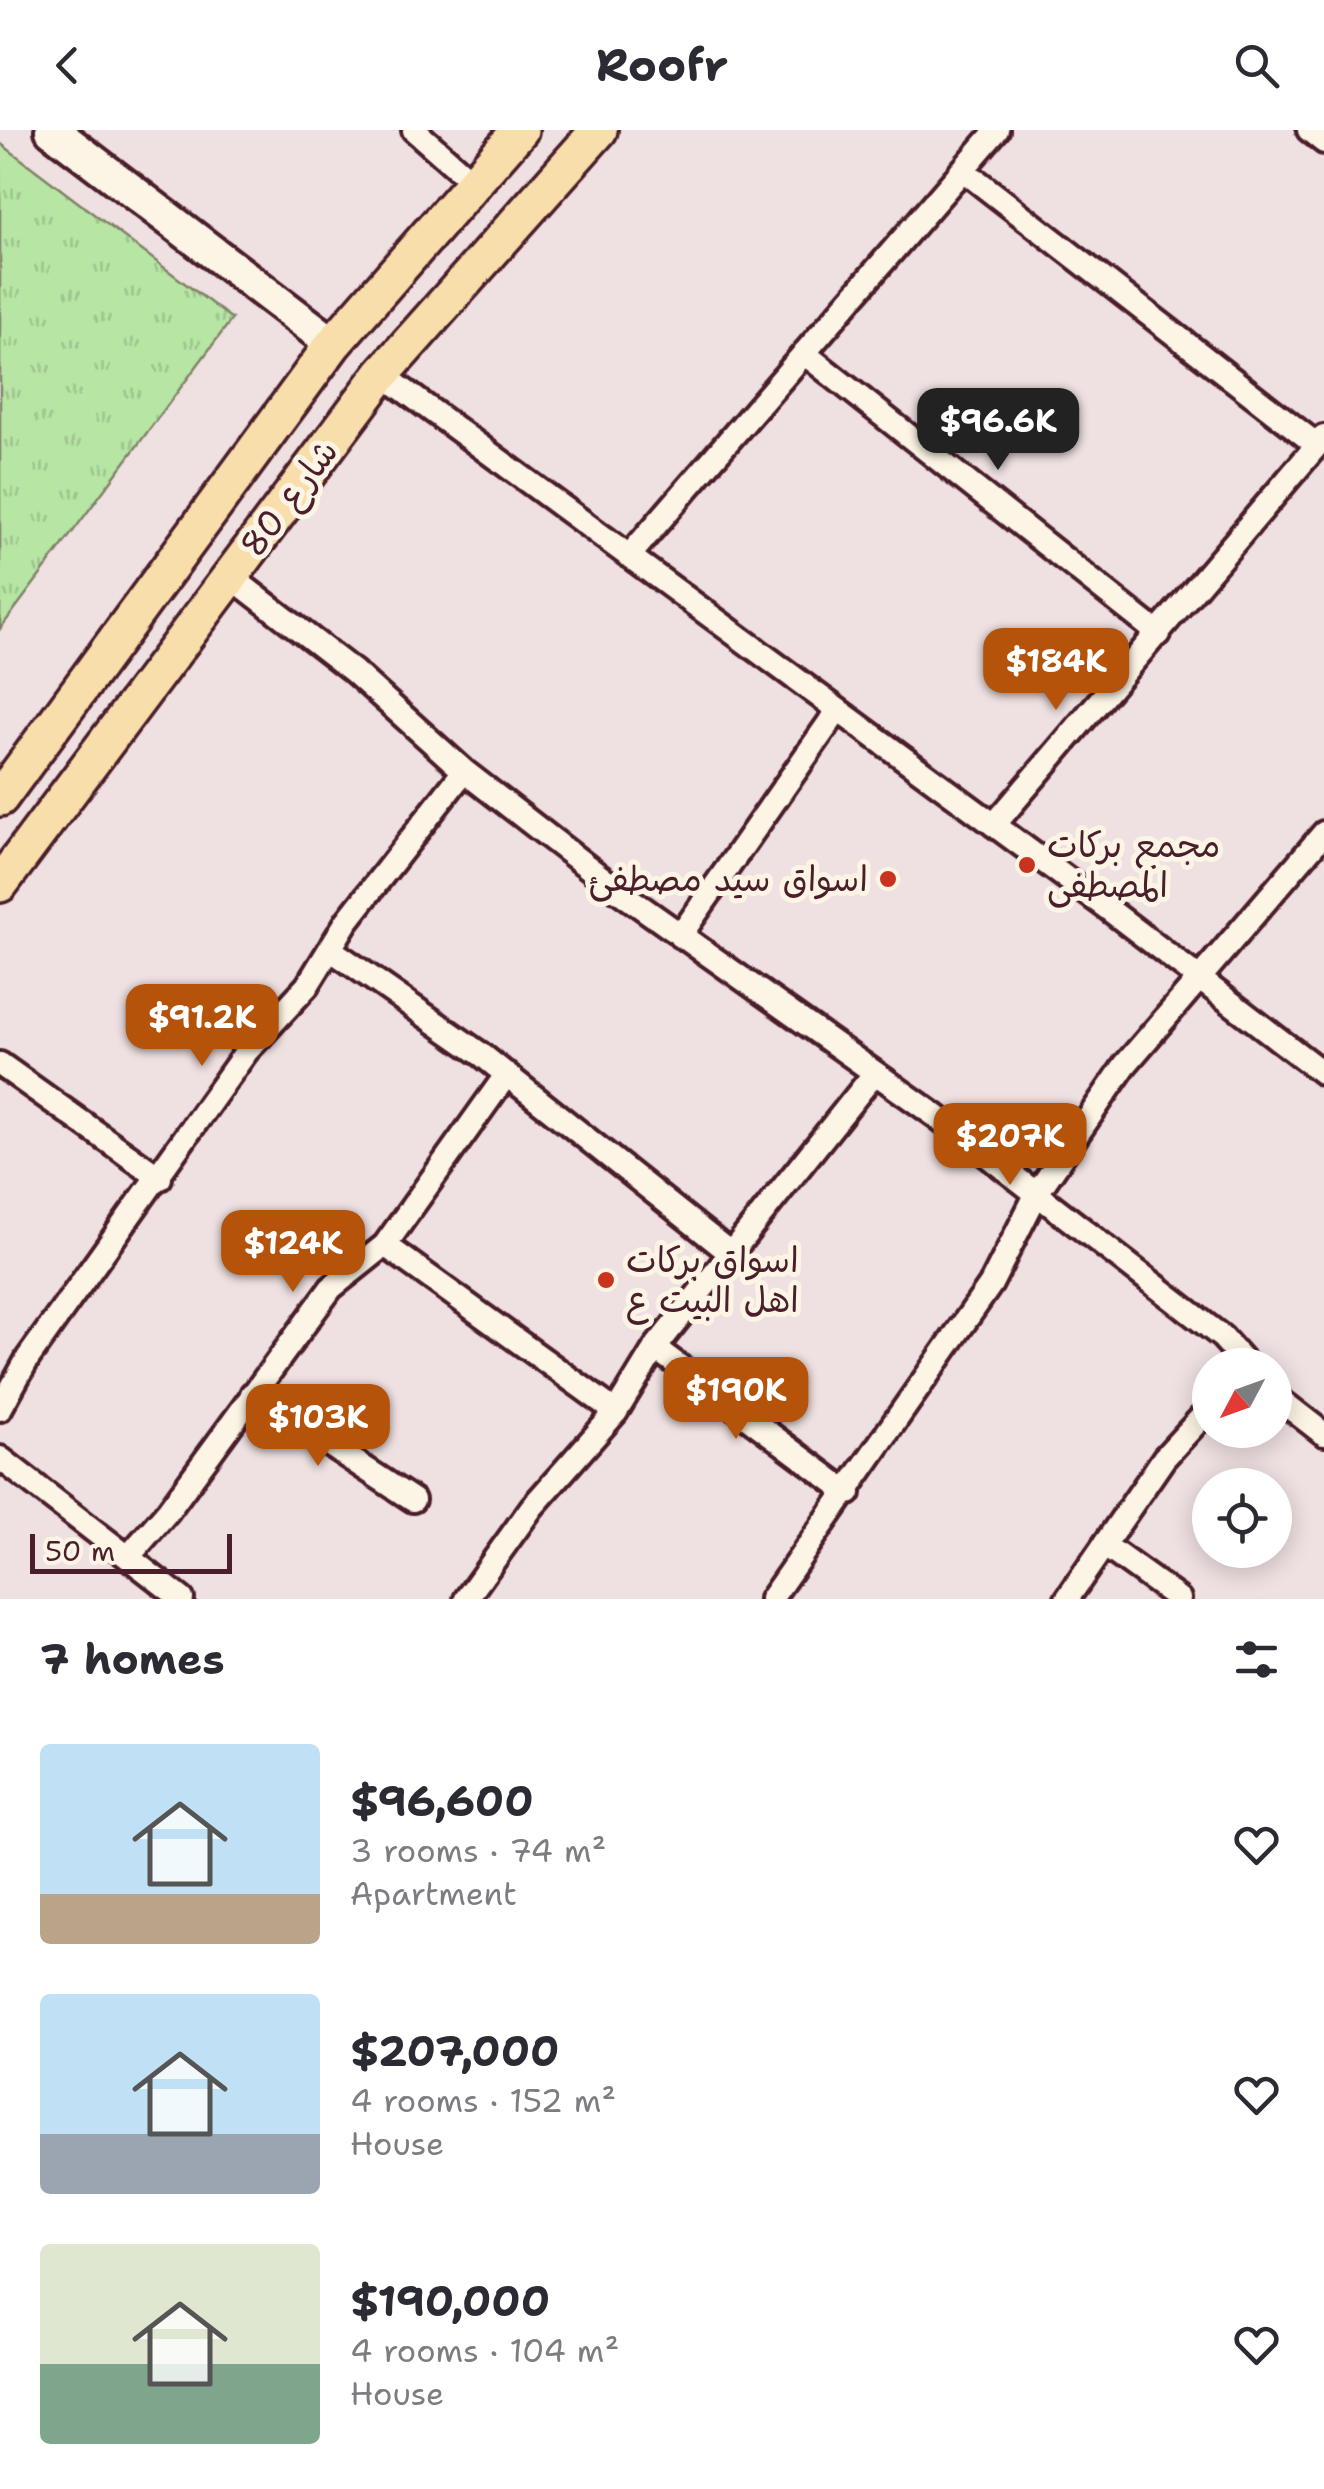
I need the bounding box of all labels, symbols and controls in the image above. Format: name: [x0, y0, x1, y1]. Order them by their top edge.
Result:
text: Roofr: [596, 35, 728, 95]
icon: back: [40, 38, 95, 93]
icon: search: [1229, 38, 1284, 93]
pin: $96.6K: [917, 388, 1079, 473]
text: $96.6K: [939, 399, 1057, 442]
street label: شارع 80: [229, 429, 350, 567]
pin: $184K: [986, 628, 1126, 713]
text: $184K: [1005, 639, 1107, 682]
place label: مجمع بركات المصطفى: [1047, 821, 1220, 908]
marker: مجمع بركات المصطفى: [1016, 854, 1038, 876]
place label: اسواق سيد مصطفئ: [588, 855, 868, 902]
marker: اسواق سيد مصطفئ: [877, 868, 899, 890]
pin: $91.2K: [121, 984, 283, 1069]
text: $91.2K: [148, 995, 256, 1038]
pin: $207K: [940, 1103, 1080, 1188]
text: $207K: [956, 1114, 1064, 1157]
pin: $124K: [223, 1210, 363, 1295]
text: $124K: [243, 1221, 343, 1264]
place label: اسواق بركات اهل البيت ع: [626, 1236, 799, 1325]
marker: اسواق بركات اهل البيت ع: [595, 1269, 617, 1291]
north arrow: [1192, 1348, 1292, 1448]
map controls: [1192, 1348, 1292, 1568]
pin: $190K: [666, 1357, 806, 1442]
text: $190K: [685, 1368, 787, 1411]
pin: $103K: [248, 1384, 388, 1469]
text: $103K: [268, 1395, 368, 1438]
button: locate: [1192, 1468, 1292, 1568]
scale bar: [30, 1529, 232, 1574]
text: 50 m: [45, 1532, 115, 1570]
text: 7 homes: [40, 1631, 225, 1687]
icon: filters: [1229, 1632, 1284, 1687]
text: $96,600: [350, 1773, 534, 1829]
icon: home: [120, 1784, 240, 1904]
icon: heart: [1229, 1817, 1284, 1872]
text: 3 rooms · 74 m²: [350, 1829, 606, 1872]
text: Apartment: [350, 1872, 517, 1915]
text: $207,000: [350, 2023, 559, 2079]
icon: home: [120, 2034, 240, 2154]
icon: heart: [1229, 2067, 1284, 2122]
text: 4 rooms · 152 m²: [350, 2079, 616, 2122]
text: House: [350, 2122, 444, 2165]
text: $190,000: [350, 2273, 550, 2329]
icon: home: [120, 2284, 240, 2404]
icon: heart: [1229, 2317, 1284, 2372]
text: 4 rooms · 104 m²: [350, 2329, 619, 2372]
text: House: [350, 2372, 444, 2415]

